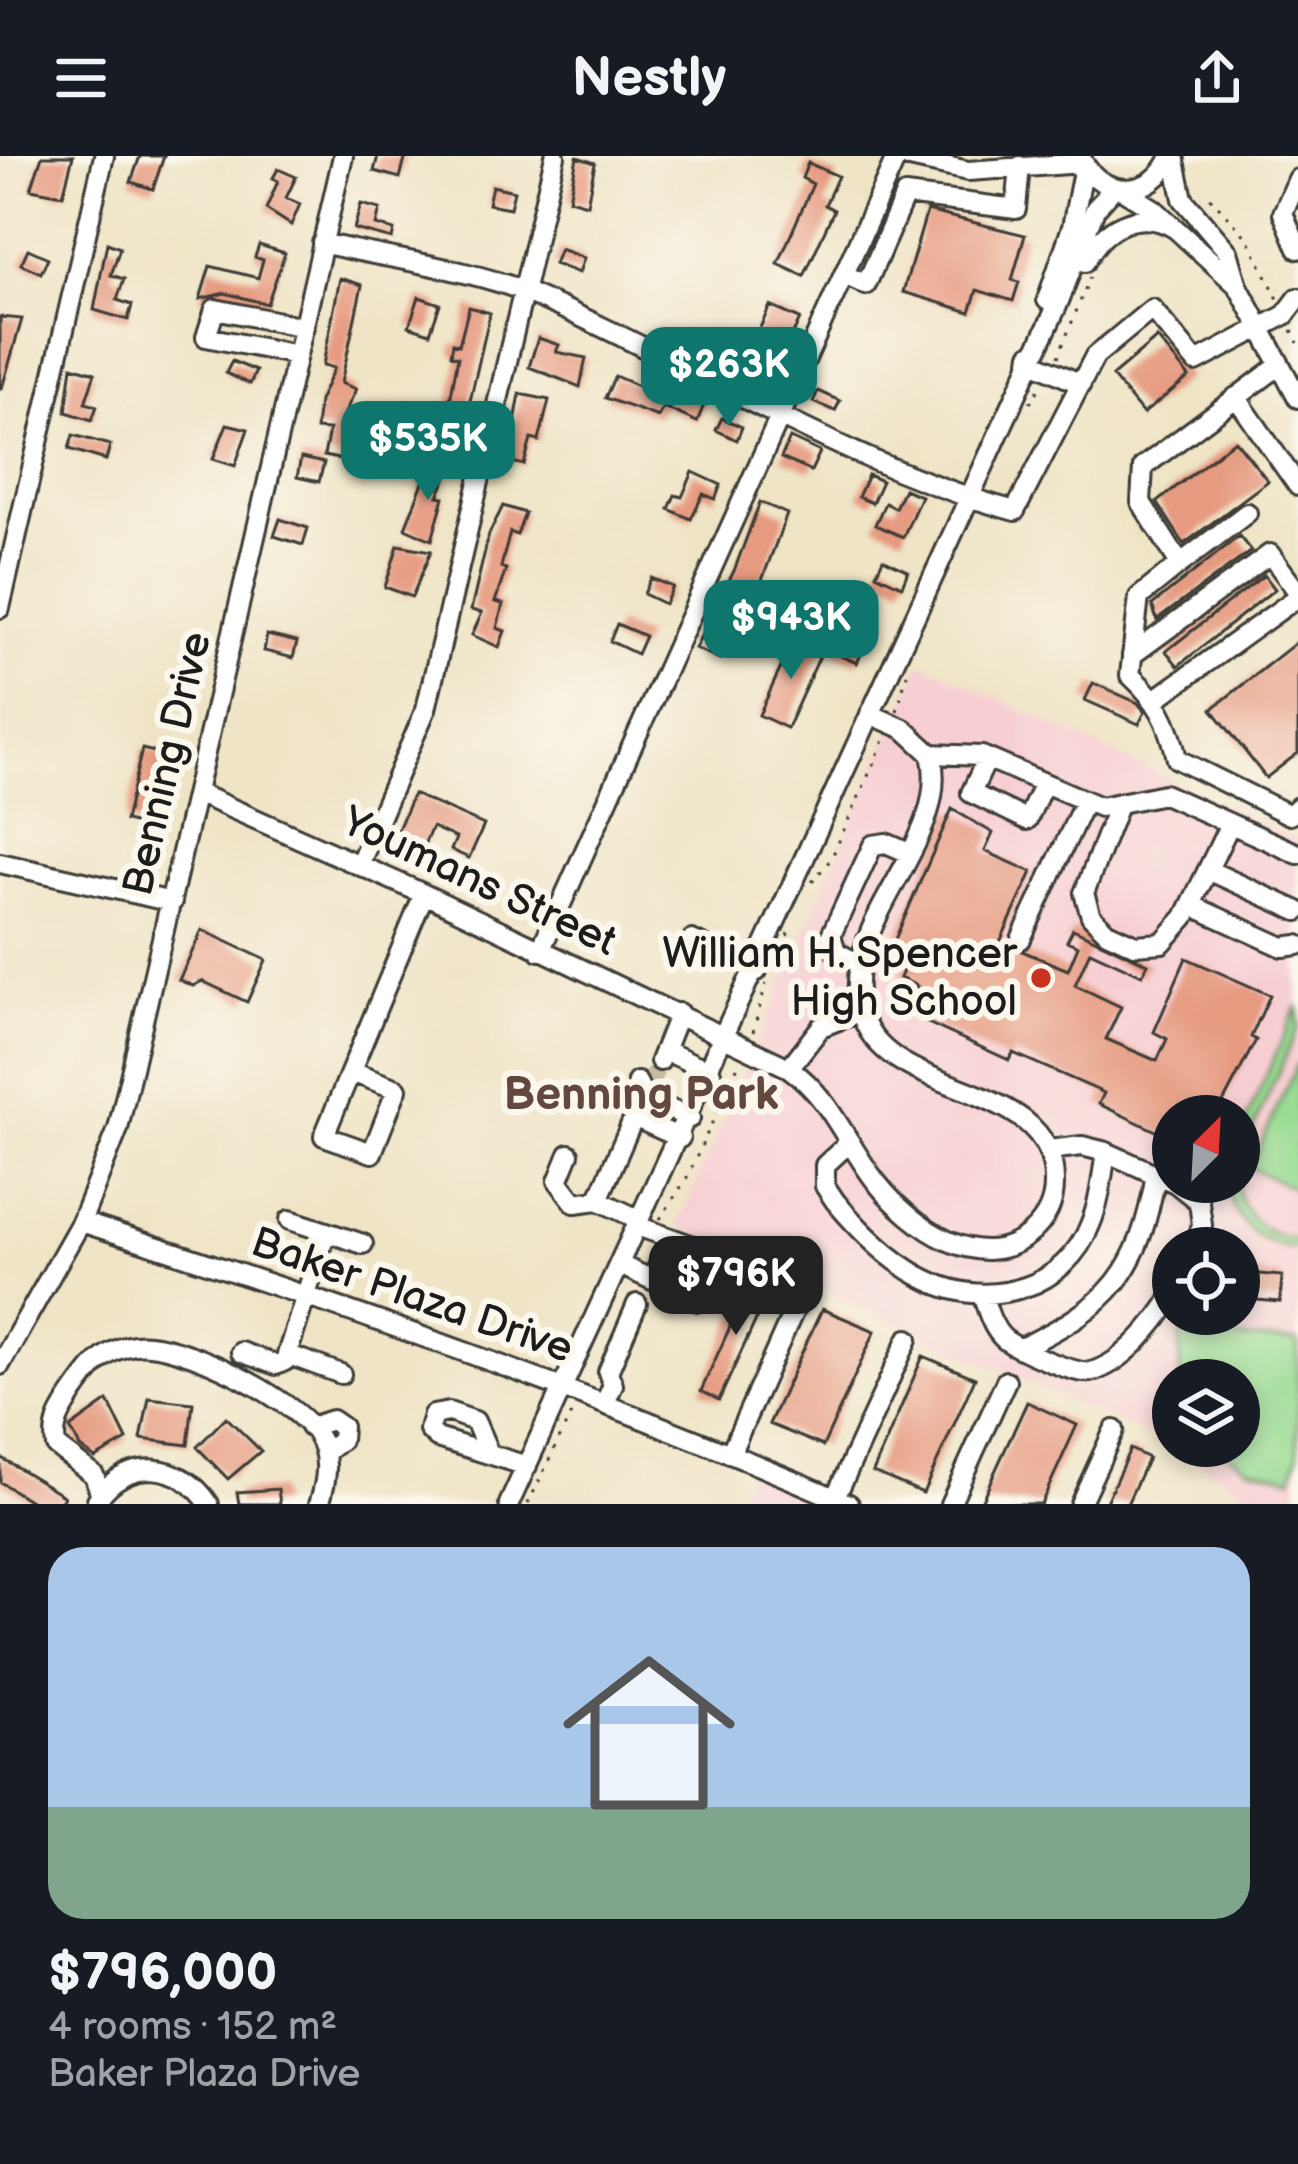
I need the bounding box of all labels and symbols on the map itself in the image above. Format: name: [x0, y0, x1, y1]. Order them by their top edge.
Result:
pin: $263K: [645, 327, 813, 429]
pin: $535K: [344, 401, 512, 503]
pin: $943K: [707, 580, 875, 682]
street label: Benning Drive: [113, 627, 223, 901]
street label: Youmans Street: [333, 796, 624, 968]
place label: William H. Spencer High School: [662, 929, 1018, 1028]
marker: William H. Spencer High School: [1028, 965, 1054, 991]
district label: Benning Park: [503, 1068, 779, 1123]
north arrow: [1152, 1095, 1260, 1203]
street label: Baker Plaza Drive: [245, 1217, 579, 1375]
pin: $796K: [652, 1236, 820, 1338]

